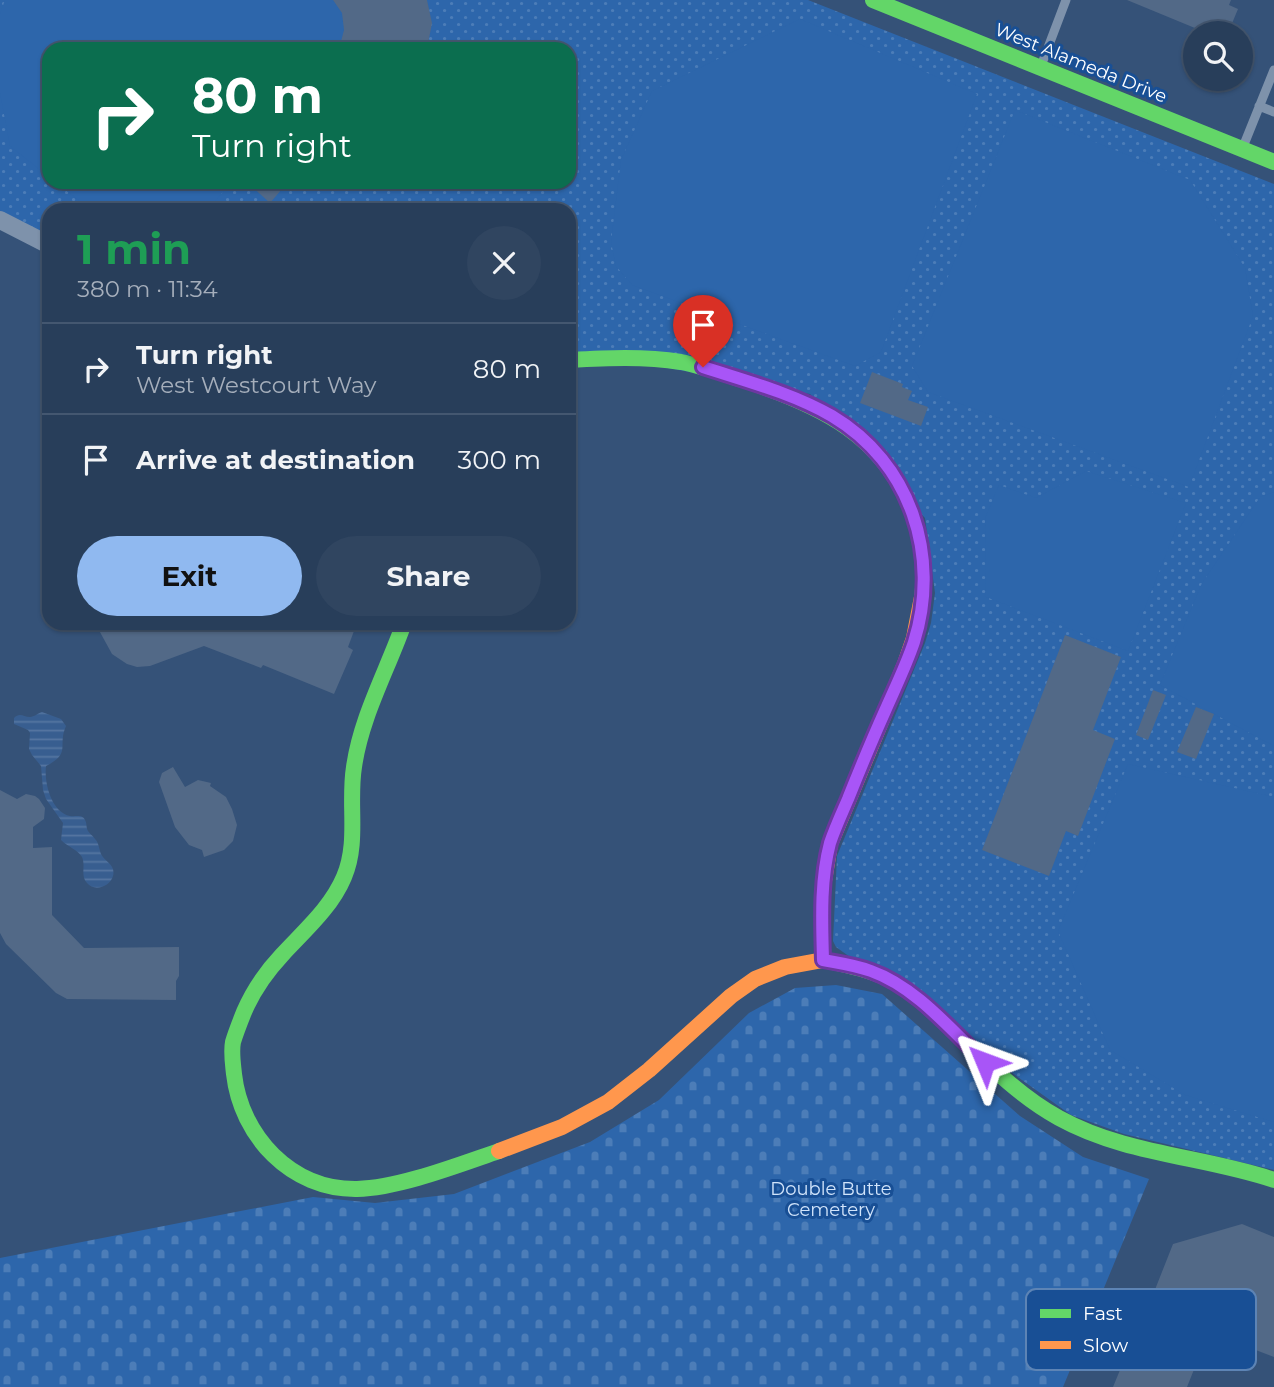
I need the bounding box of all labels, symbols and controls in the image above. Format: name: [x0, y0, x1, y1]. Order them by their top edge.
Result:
street label: West Alameda Drive: [992, 18, 1170, 108]
map controls: [1183, 21, 1253, 91]
button: search: [1183, 21, 1253, 91]
text: 80 m: [192, 66, 323, 125]
icon: right: [77, 70, 168, 161]
text: Turn right: [192, 126, 352, 165]
text: 1 min: [77, 223, 191, 275]
button: close: [467, 226, 541, 300]
text: 380 m · 11:34: [77, 275, 218, 303]
pin: [673, 295, 733, 367]
icon: arrive: [684, 306, 722, 344]
text: Turn right: [136, 339, 272, 371]
icon: right: [77, 350, 115, 388]
text: 80 m: [473, 353, 541, 385]
text: West Westcourt Way: [136, 371, 377, 399]
icon: arrive: [77, 441, 115, 479]
text: Arrive at destination: [136, 444, 415, 476]
text: 300 m: [458, 444, 541, 476]
button: Exit: [77, 536, 302, 616]
button: Share: [316, 536, 541, 616]
position arrow: [948, 1025, 1022, 1099]
park label: Double Butte Cemetery: [770, 1178, 892, 1221]
legend: [1026, 1289, 1256, 1370]
text: Fast: [1083, 1302, 1123, 1325]
text: Slow: [1083, 1334, 1128, 1357]

